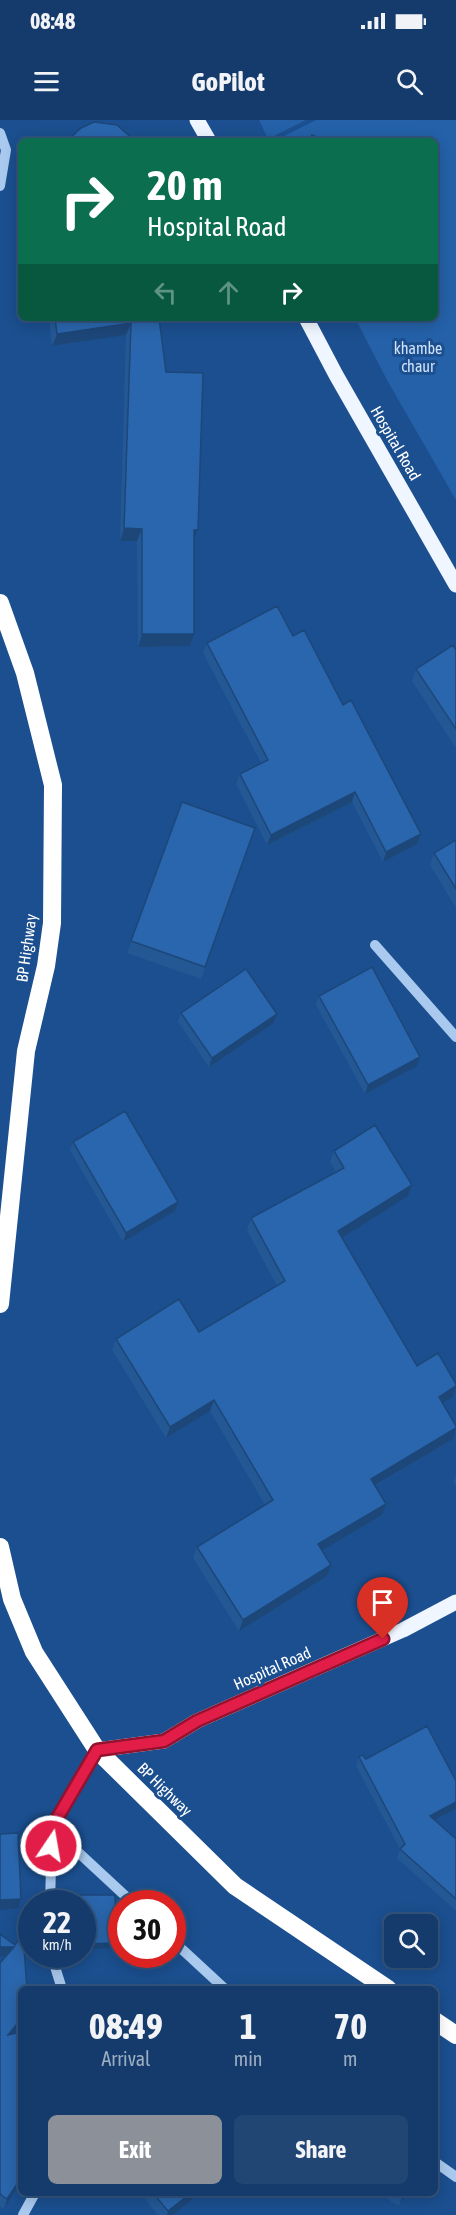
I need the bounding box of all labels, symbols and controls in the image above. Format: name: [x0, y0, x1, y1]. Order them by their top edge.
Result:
text: 08:48: [30, 8, 75, 34]
icon: menu: [30, 65, 63, 98]
icon: search: [393, 65, 426, 98]
text: GoPilot: [191, 66, 265, 97]
text: 20 m: [147, 161, 222, 209]
icon: right: [48, 162, 126, 240]
text: Hospital Road: [147, 211, 287, 242]
icon: left: [149, 276, 182, 309]
icon: ahead: [212, 276, 245, 309]
icon: right: [275, 276, 308, 309]
park label: khambe chaur: [394, 339, 442, 375]
street label: Hospital Road: [367, 403, 424, 484]
street label: BP Highway: [12, 912, 41, 983]
pin: [357, 1577, 408, 1639]
icon: arrive: [366, 1586, 399, 1619]
street label: Hospital Road: [231, 1643, 314, 1694]
street label: BP Highway: [133, 1759, 196, 1820]
position arrow: [19, 1814, 83, 1878]
speed limit sign: 30: [108, 1890, 186, 1968]
text: 22: [43, 1905, 71, 1939]
map controls: [384, 1914, 438, 1968]
button: search: [384, 1914, 438, 1968]
text: km/h: [42, 1936, 72, 1953]
text: 08:49: [89, 2005, 163, 2047]
text: 1: [240, 2005, 257, 2047]
text: 70: [333, 2005, 367, 2047]
text: Arrival: [101, 2047, 150, 2070]
text: min: [234, 2047, 262, 2070]
text: m: [343, 2047, 357, 2070]
button: Exit: [48, 2115, 222, 2184]
button: Share: [234, 2115, 408, 2184]

